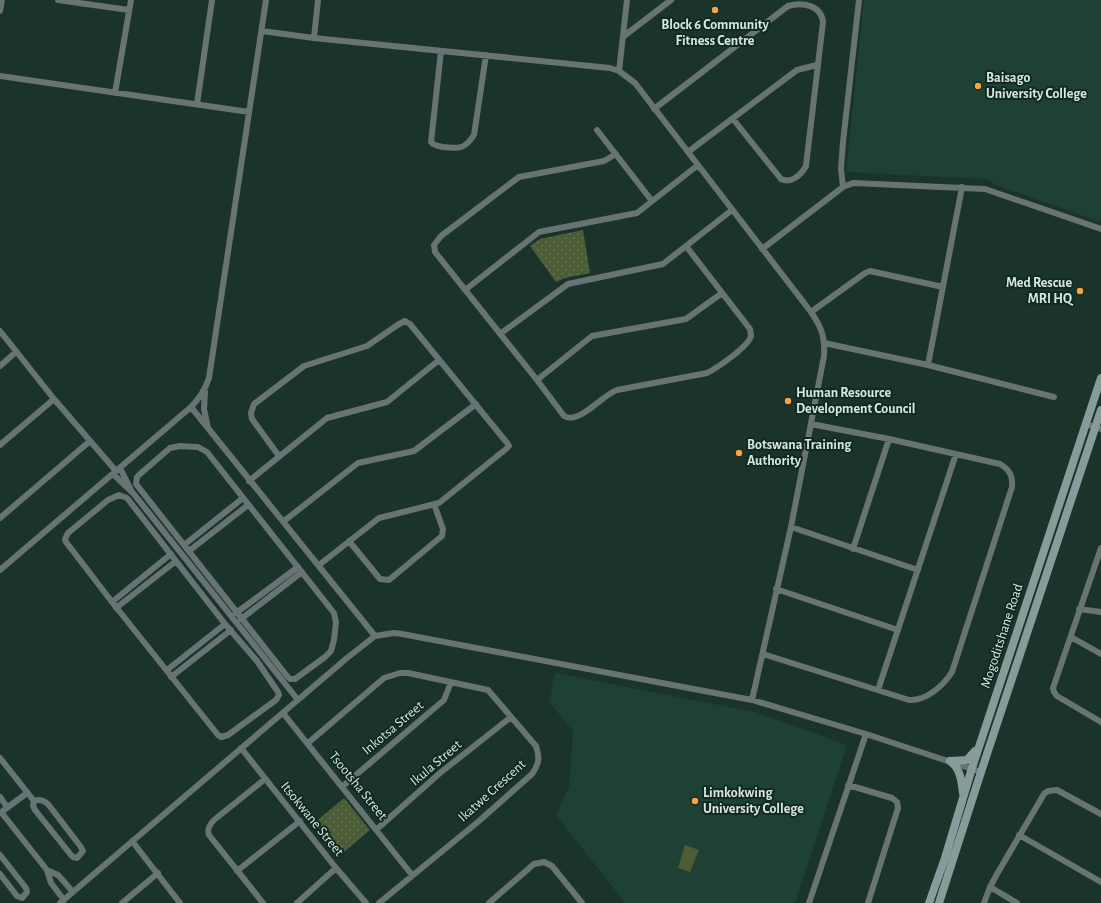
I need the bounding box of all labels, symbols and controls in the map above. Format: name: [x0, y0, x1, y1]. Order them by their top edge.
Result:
marker: Block 6 Community Fitness Centre: [710, 5, 720, 15]
place label: Block 6 Community Fitness Centre: [661, 18, 770, 48]
place label: Baisago University College: [986, 71, 1087, 101]
marker: Baisago University College: [973, 81, 983, 91]
place label: Med Rescue MRI HQ: [1006, 276, 1074, 306]
marker: Med Rescue MRI HQ: [1075, 286, 1085, 296]
place label: Human Resource Development Council: [796, 386, 916, 416]
marker: Human Resource Development Council: [783, 396, 793, 406]
place label: Botswana Training Authority: [747, 438, 852, 468]
marker: Botswana Training Authority: [734, 448, 744, 458]
street label: Mogoditshane Road: [978, 582, 1026, 690]
street label: Inkotsa Street: [360, 698, 427, 758]
street label: Ikula Street: [408, 737, 465, 788]
street label: Tsootsha Street: [326, 749, 390, 823]
street label: Ikatwe Crescent: [456, 757, 529, 825]
street label: Itsokwane Street: [278, 779, 346, 859]
place label: Limkokwing University College: [703, 786, 804, 816]
marker: Limkokwing University College: [690, 796, 700, 806]

